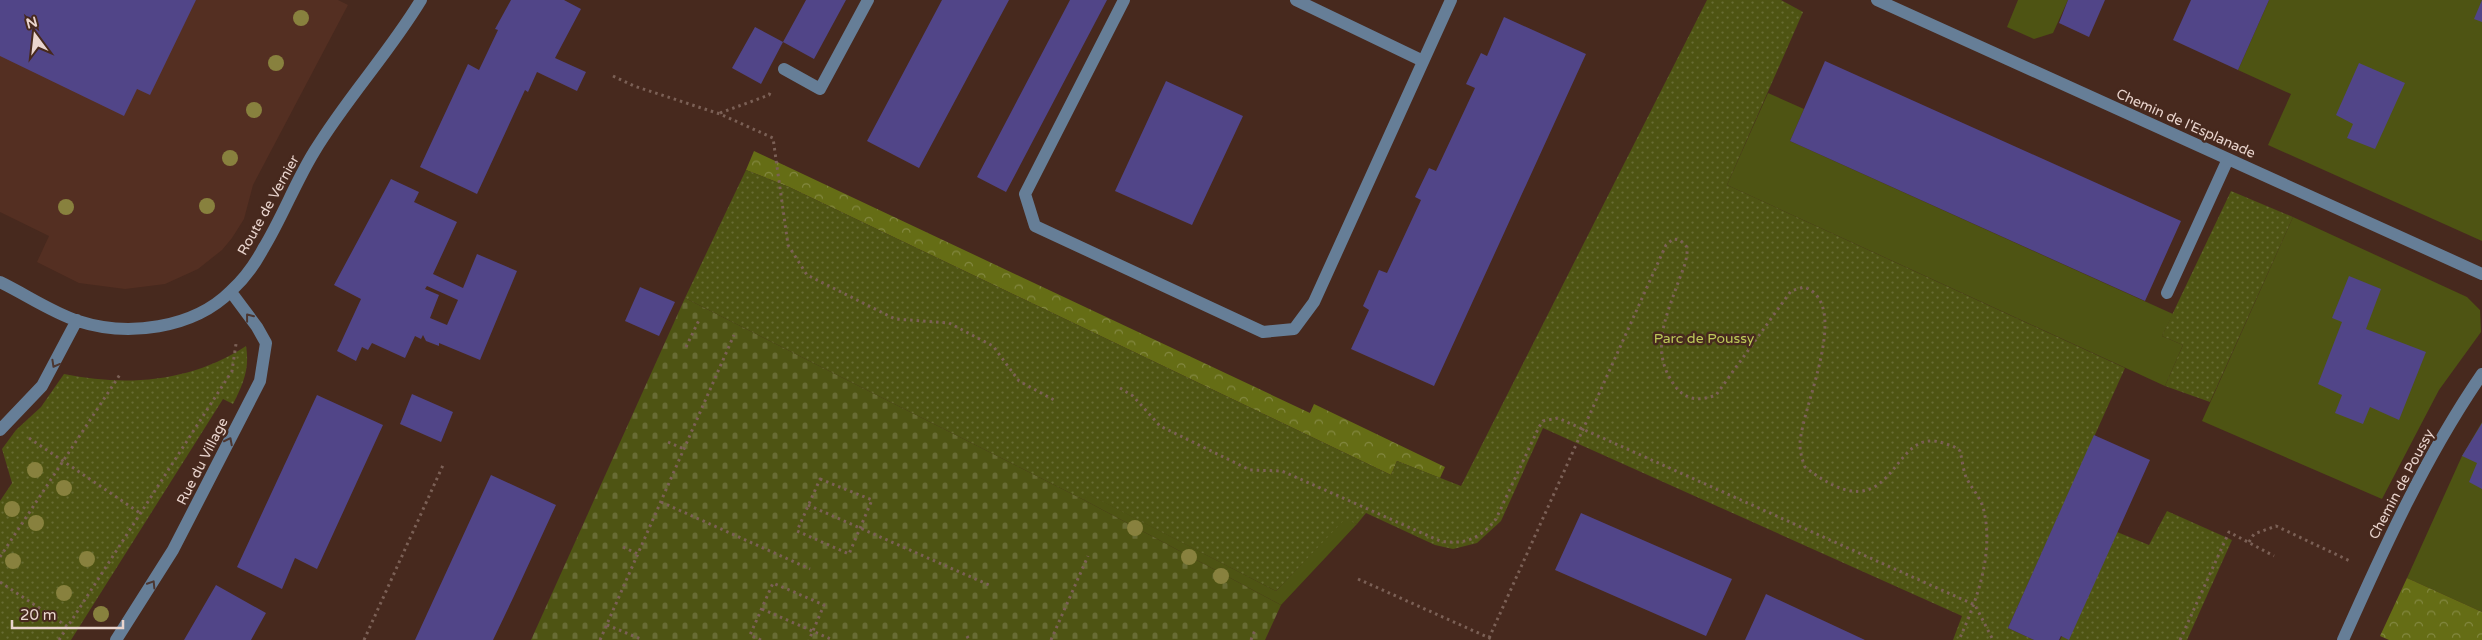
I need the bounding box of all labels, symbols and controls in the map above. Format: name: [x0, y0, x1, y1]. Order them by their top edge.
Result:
north arrow: [10, 10, 60, 60]
text: N: [24, 13, 39, 33]
street label: Chemin de l'Esplanade: [2114, 85, 2258, 162]
street label: Route de Vernier: [234, 152, 303, 258]
one-way arrow: [246, 313, 255, 323]
park label: Parc de Poussy: [1654, 330, 1755, 347]
one-way arrow: [51, 359, 61, 368]
street label: Rue du Village: [173, 415, 232, 508]
street label: Chemin de Poussy: [2365, 426, 2438, 542]
one-way arrow: [223, 437, 233, 446]
one-way arrow: [145, 580, 155, 589]
scale bar: [12, 598, 124, 630]
text: 20 m: [20, 606, 57, 624]

